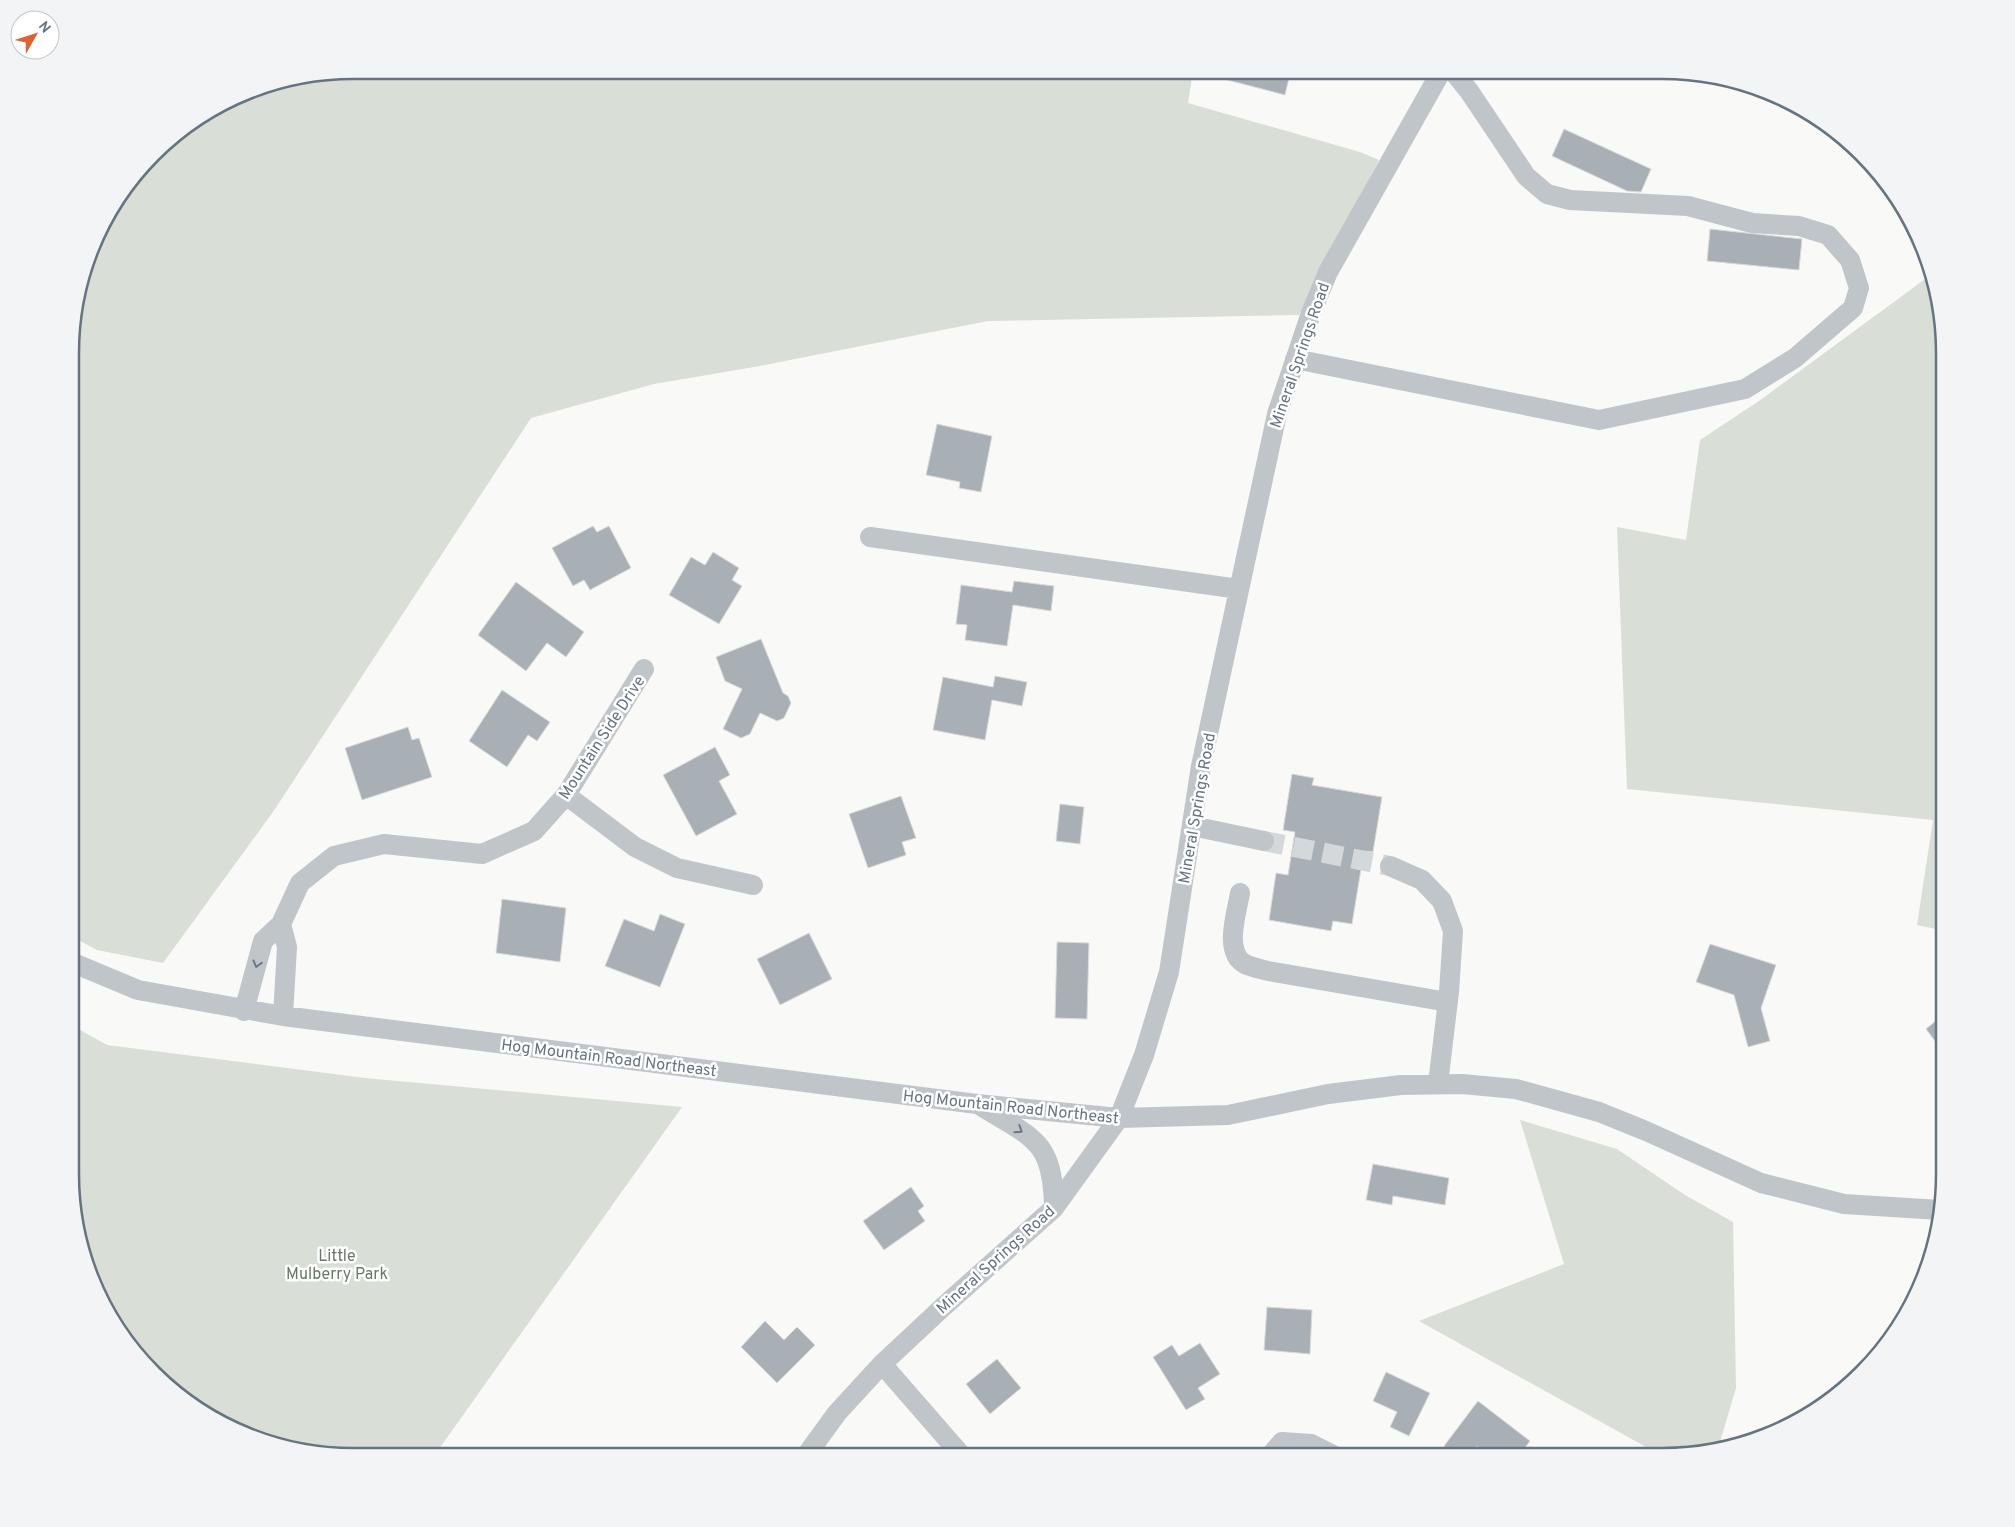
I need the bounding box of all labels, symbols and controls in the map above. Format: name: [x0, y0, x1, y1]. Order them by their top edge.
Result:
north arrow: [10, 10, 60, 60]
text: N: [34, 19, 54, 37]
street label: Mineral Springs Road: [1267, 280, 1335, 431]
street label: Mountain Side Drive: [555, 672, 650, 804]
street label: Mineral Springs Road: [1175, 732, 1221, 885]
one-way arrow: [252, 959, 263, 968]
street label: Hog Mountain Road Northeast: [500, 1036, 718, 1082]
street label: Hog Mountain Road Northeast: [902, 1087, 1120, 1129]
one-way arrow: [1013, 1123, 1022, 1133]
street label: Mineral Springs Road: [933, 1202, 1060, 1319]
park label: Little Mulberry Park: [286, 1247, 388, 1285]

